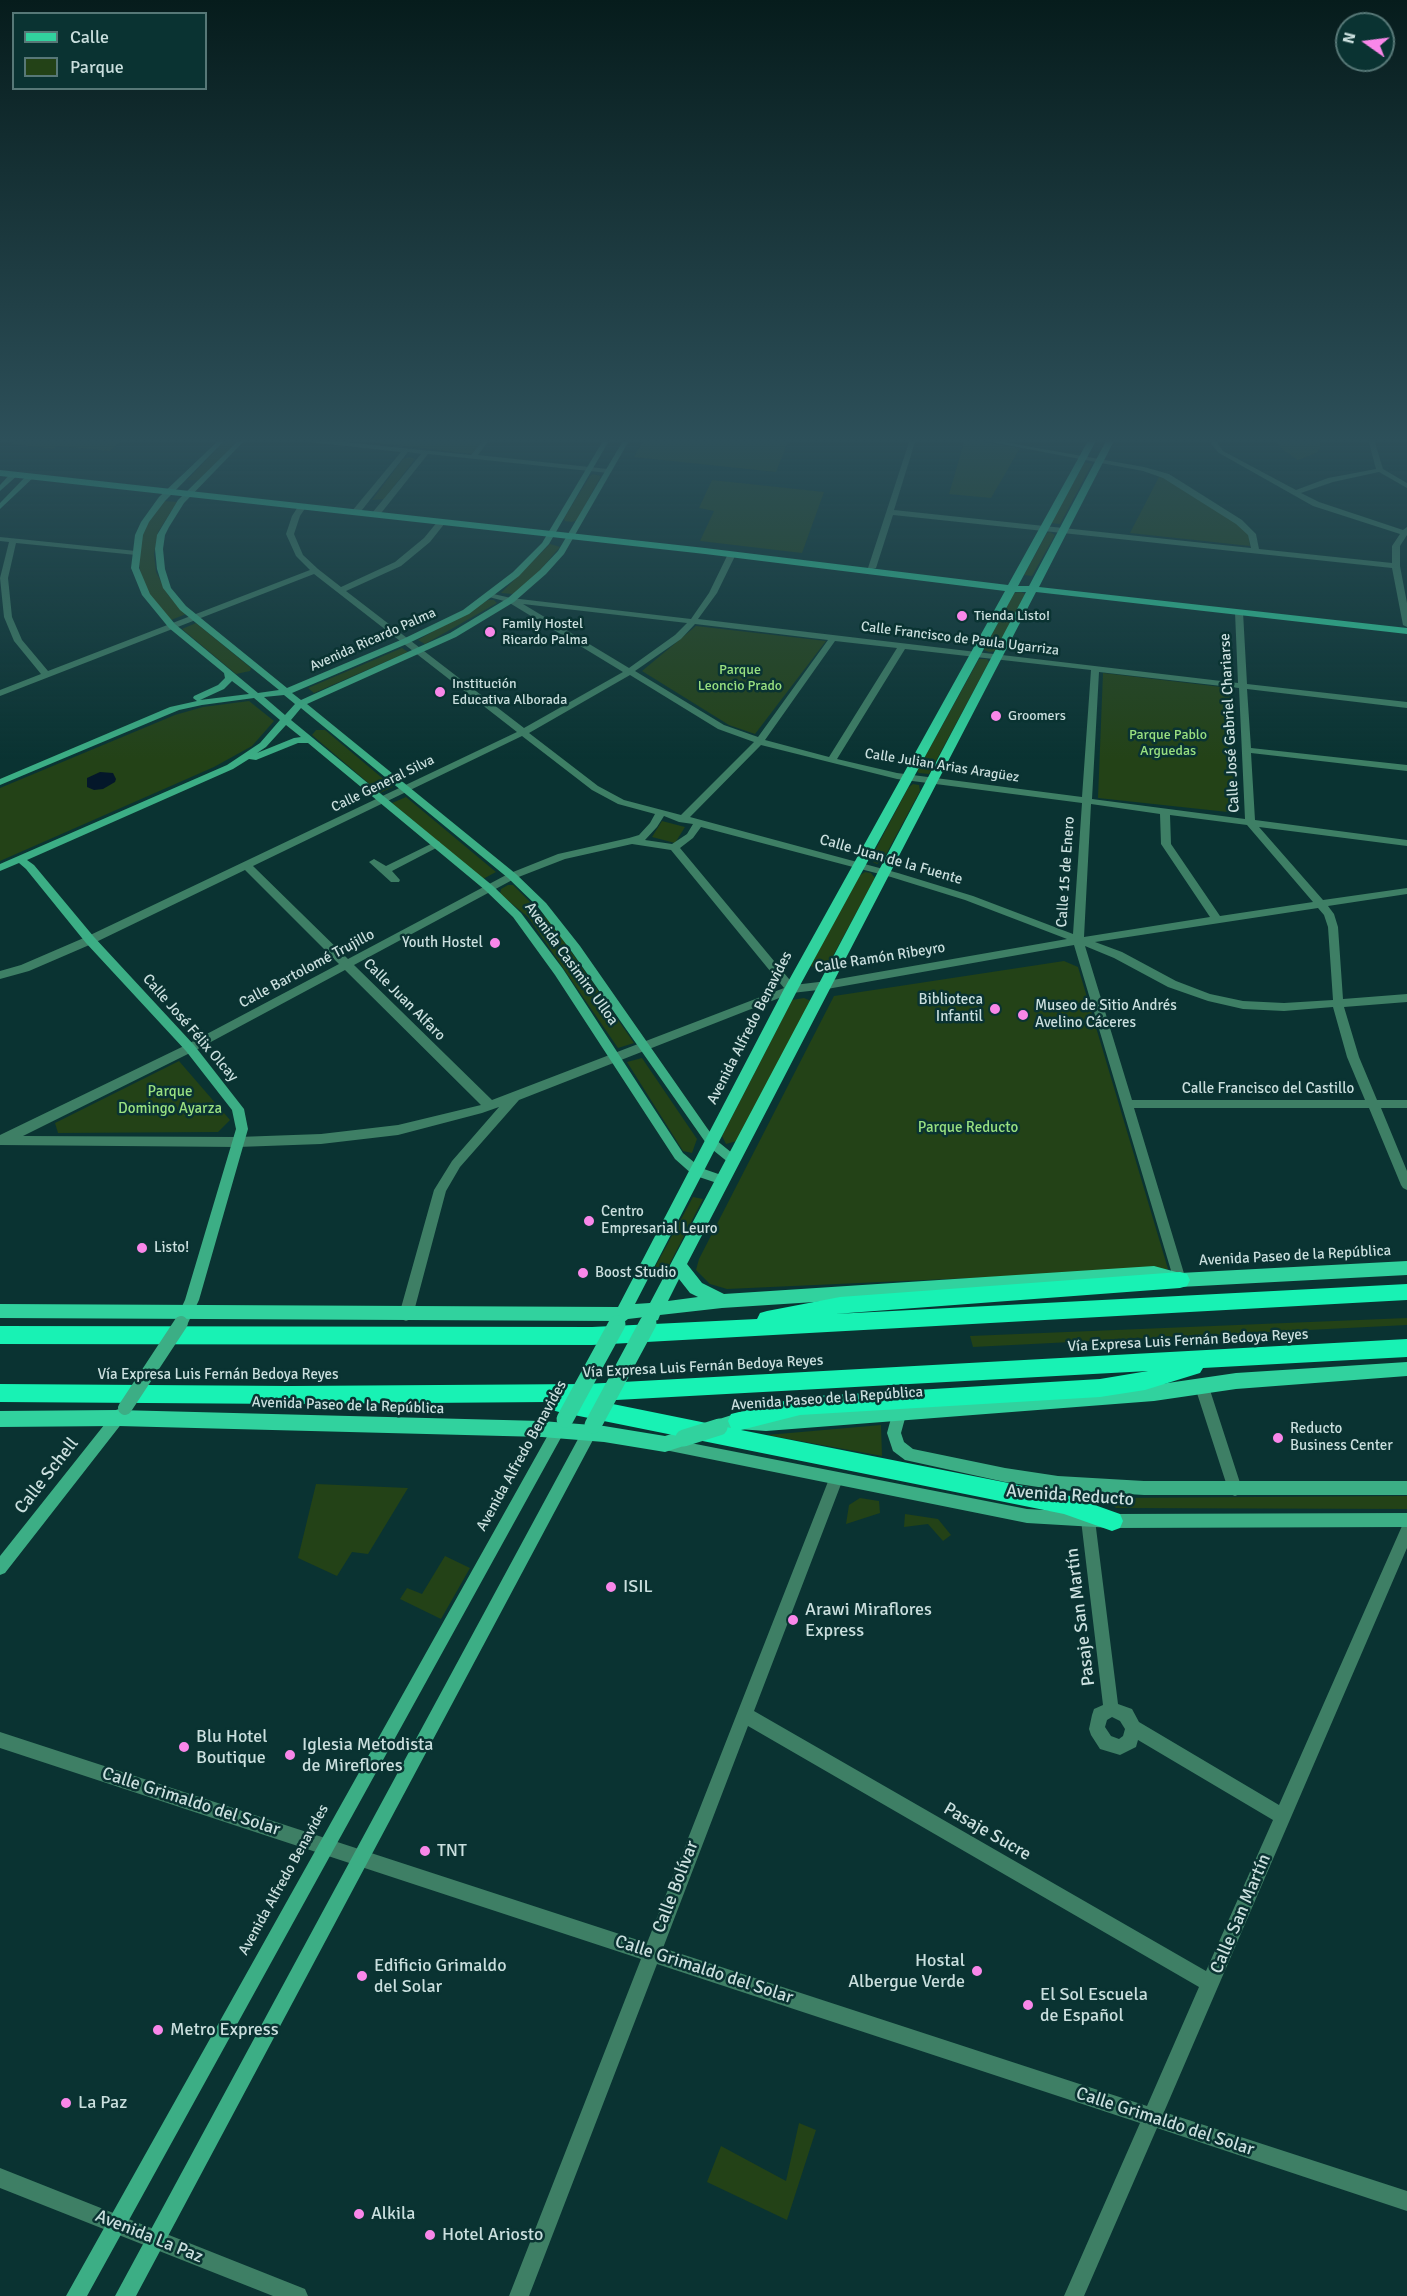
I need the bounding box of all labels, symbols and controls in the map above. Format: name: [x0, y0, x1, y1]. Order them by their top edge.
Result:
legend: [12, 12, 207, 90]
north arrow: [1335, 12, 1395, 72]
text: Calle: [70, 26, 109, 48]
text: N: [1338, 30, 1361, 46]
text: Parque: [70, 56, 124, 78]
street label: Avenida Ricardo Palma: [307, 605, 439, 675]
place label: Tienda Listo!: [974, 608, 1050, 624]
marker: Tienda Listo!: [955, 609, 969, 623]
place label: Family Hostel Ricardo Palma: [502, 616, 588, 648]
street label: Calle Francisco de Paula Ugarriza: [860, 619, 1060, 659]
marker: Family Hostel Ricardo Palma: [483, 625, 497, 639]
street label: Calle José Gabriel Chariarse: [1216, 633, 1244, 813]
park label: Parque Leoncio Prado: [698, 662, 782, 694]
place label: Institución Educativa Alborada: [452, 676, 567, 708]
marker: Institución Educativa Alborada: [433, 685, 447, 699]
place label: Groomers: [1008, 708, 1066, 724]
marker: Groomers: [989, 709, 1003, 723]
park label: Parque Pablo Arguedas: [1129, 727, 1207, 760]
street label: Calle Julian Arias Aragüez: [864, 745, 1020, 787]
street label: Calle General Silva: [329, 752, 437, 816]
street label: Calle 15 de Enero: [1053, 816, 1079, 928]
street label: Calle Juan de la Fuente: [817, 831, 965, 889]
street label: Avenida Casimiro Ulloa: [520, 899, 622, 1029]
street label: Calle Bartolomé Trujillo: [236, 926, 378, 1012]
place label: Youth Hostel: [402, 934, 483, 952]
marker: Youth Hostel: [488, 936, 502, 950]
street label: Calle Ramón Ribeyro: [813, 939, 947, 977]
street label: Avenida Alfredo Benavides: [704, 948, 796, 1108]
street label: Calle Juan Alfaro: [359, 955, 449, 1045]
street label: Calle José Félix Olcay: [138, 970, 242, 1086]
place label: Biblioteca Infantil: [919, 991, 983, 1026]
place label: Museo de Sitio Andrés Avelino Cáceres: [1035, 997, 1177, 1032]
marker: Biblioteca Infantil: [988, 1002, 1002, 1016]
marker: Museo de Sitio Andrés Avelino Cáceres: [1016, 1008, 1030, 1022]
street label: Calle Francisco del Castillo: [1182, 1080, 1354, 1098]
park label: Parque Domingo Ayarza: [118, 1083, 222, 1118]
park label: Parque Reducto: [918, 1119, 1018, 1137]
place label: Centro Empresarial Leuro: [601, 1203, 718, 1238]
marker: Centro Empresarial Leuro: [582, 1214, 596, 1228]
place label: Listo!: [154, 1239, 189, 1257]
marker: Listo!: [135, 1241, 149, 1255]
street label: Avenida Paseo de la República: [1198, 1242, 1392, 1270]
place label: Boost Studio: [595, 1264, 676, 1282]
marker: Boost Studio: [576, 1266, 590, 1280]
street label: Vía Expresa Luis Fernán Bedoya Reyes: [1067, 1326, 1309, 1356]
street label: Vía Expresa Luis Fernán Bedoya Reyes: [582, 1352, 824, 1382]
street label: Vía Expresa Luis Fernán Bedoya Reyes: [97, 1366, 339, 1384]
street label: Avenida Alfredo Benavides: [473, 1378, 571, 1534]
street label: Avenida Paseo de la República: [730, 1383, 924, 1415]
street label: Avenida Paseo de la República: [251, 1394, 445, 1418]
place label: Reducto Business Center: [1290, 1420, 1393, 1455]
marker: Reducto Business Center: [1271, 1431, 1285, 1445]
street label: Calle Schell: [11, 1434, 83, 1518]
street label: Avenida Reducto: [1005, 1481, 1135, 1511]
street label: Pasaje San Martín: [1062, 1547, 1100, 1687]
place label: ISIL: [623, 1576, 653, 1598]
marker: ISIL: [604, 1580, 618, 1594]
place label: Arawi Miraflores Express: [805, 1599, 932, 1642]
marker: Arawi Miraflores Express: [786, 1613, 800, 1627]
place label: Blu Hotel Boutique: [196, 1726, 268, 1768]
place label: Iglesia Metodista de Mireflores: [302, 1734, 433, 1776]
marker: Blu Hotel Boutique: [177, 1740, 191, 1754]
marker: Iglesia Metodista de Mireflores: [283, 1748, 297, 1762]
street label: Calle Grimaldo del Solar: [99, 1763, 283, 1841]
street label: Pasaje Sucre: [939, 1798, 1035, 1866]
street label: Avenida Alfredo Benavides: [235, 1802, 333, 1958]
street label: Calle Bolívar: [649, 1838, 703, 1936]
place label: TNT: [437, 1840, 467, 1862]
marker: TNT: [418, 1844, 432, 1858]
street label: Calle San Martín: [1206, 1851, 1276, 1977]
street label: Calle Grimaldo del Solar: [612, 1931, 796, 2009]
place label: Hostal Albergue Verde: [848, 1950, 965, 1992]
place label: Edificio Grimaldo del Solar: [374, 1955, 507, 1998]
marker: Hostal Albergue Verde: [970, 1964, 984, 1978]
marker: Edificio Grimaldo del Solar: [355, 1969, 369, 1983]
place label: El Sol Escuela de Español: [1040, 1984, 1148, 2026]
marker: El Sol Escuela de Español: [1021, 1998, 1035, 2012]
place label: Metro Express: [170, 2019, 279, 2041]
marker: Metro Express: [151, 2023, 165, 2037]
street label: Calle Grimaldo del Solar: [1073, 2083, 1257, 2161]
place label: La Paz: [78, 2092, 127, 2114]
marker: La Paz: [59, 2096, 73, 2110]
place label: Alkila: [371, 2203, 415, 2225]
street label: Avenida La Paz: [92, 2206, 206, 2268]
marker: Alkila: [352, 2207, 366, 2221]
place label: Hotel Ariosto: [442, 2224, 543, 2246]
marker: Hotel Ariosto: [423, 2228, 437, 2242]

